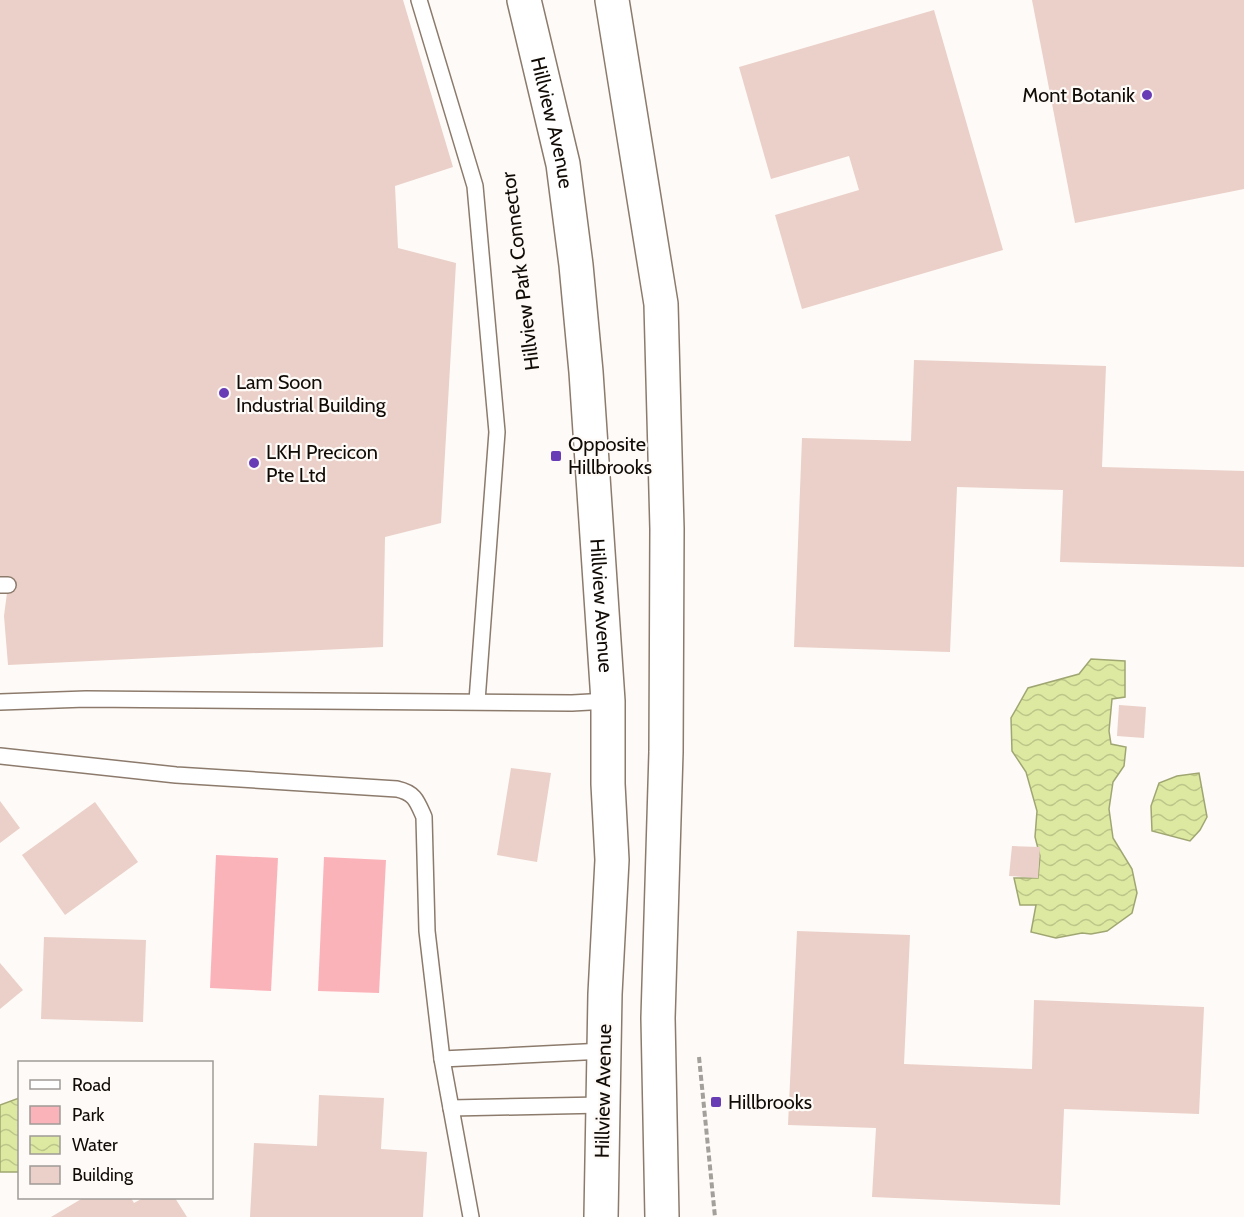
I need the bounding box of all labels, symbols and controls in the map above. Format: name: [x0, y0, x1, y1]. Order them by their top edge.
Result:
street label: Hillview Avenue: [526, 54, 578, 190]
place label: Mont Botanik: [1022, 83, 1135, 107]
marker: Mont Botanik: [1140, 88, 1154, 102]
street label: Hillview Park Connector: [496, 170, 544, 372]
place label: Lam Soon Industrial Building: [236, 370, 387, 417]
marker: Lam Soon Industrial Building: [217, 386, 231, 400]
place label: Opposite Hillbrooks: [568, 432, 652, 479]
place label: LKH Precicon Pte Ltd: [266, 440, 378, 487]
marker: Opposite Hillbrooks: [549, 449, 563, 463]
marker: LKH Precicon Pte Ltd: [247, 456, 261, 470]
street label: Hillview Avenue: [585, 538, 618, 673]
street label: Hillview Avenue: [590, 1024, 616, 1158]
legend: [18, 1061, 213, 1199]
text: Road: [72, 1074, 111, 1096]
place label: Hillbrooks: [728, 1090, 812, 1114]
marker: Hillbrooks: [709, 1095, 723, 1109]
text: Park: [72, 1104, 105, 1126]
text: Water: [72, 1134, 118, 1156]
text: Building: [72, 1164, 134, 1186]

